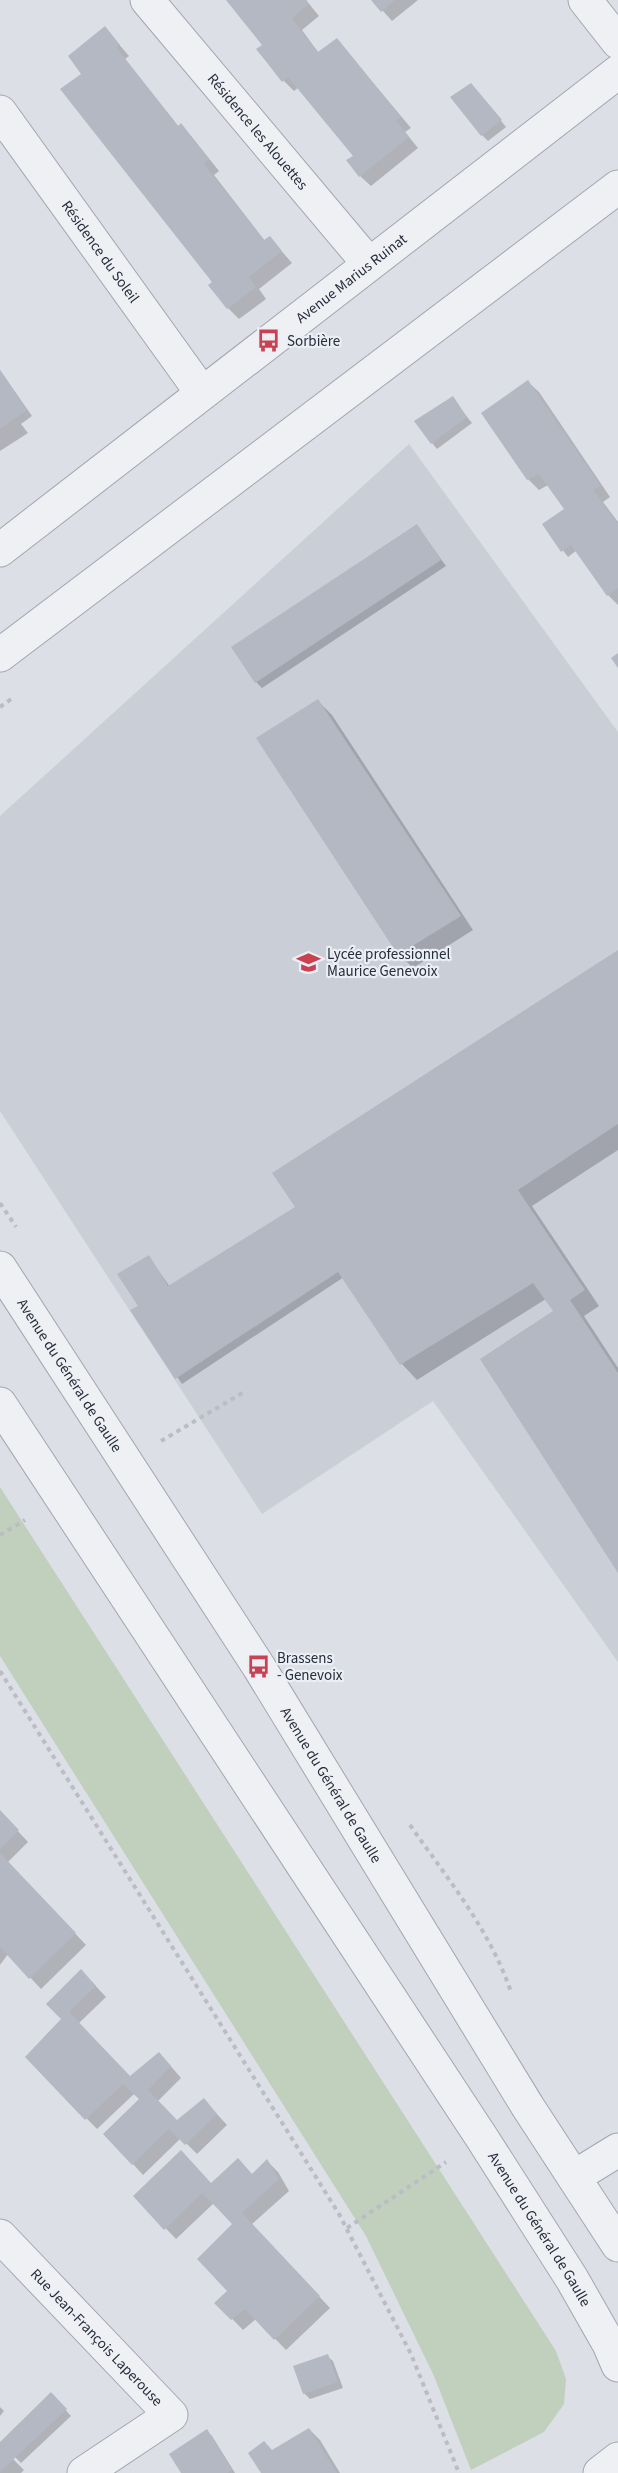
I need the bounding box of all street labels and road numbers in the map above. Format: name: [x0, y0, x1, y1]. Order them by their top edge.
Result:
street label: Résidence les Alouettes: [202, 69, 312, 195]
street label: Résidence du Soleil: [56, 197, 144, 307]
street label: Avenue Marius Ruinat: [292, 229, 411, 328]
street label: Avenue du Général de Gaulle: [12, 1295, 127, 1457]
street label: Avenue du Général de Gaulle: [275, 1703, 386, 1867]
street label: Avenue du Général de Gaulle: [483, 2148, 596, 2311]
street label: Rue Jean-François Laperouse: [25, 2264, 167, 2411]

